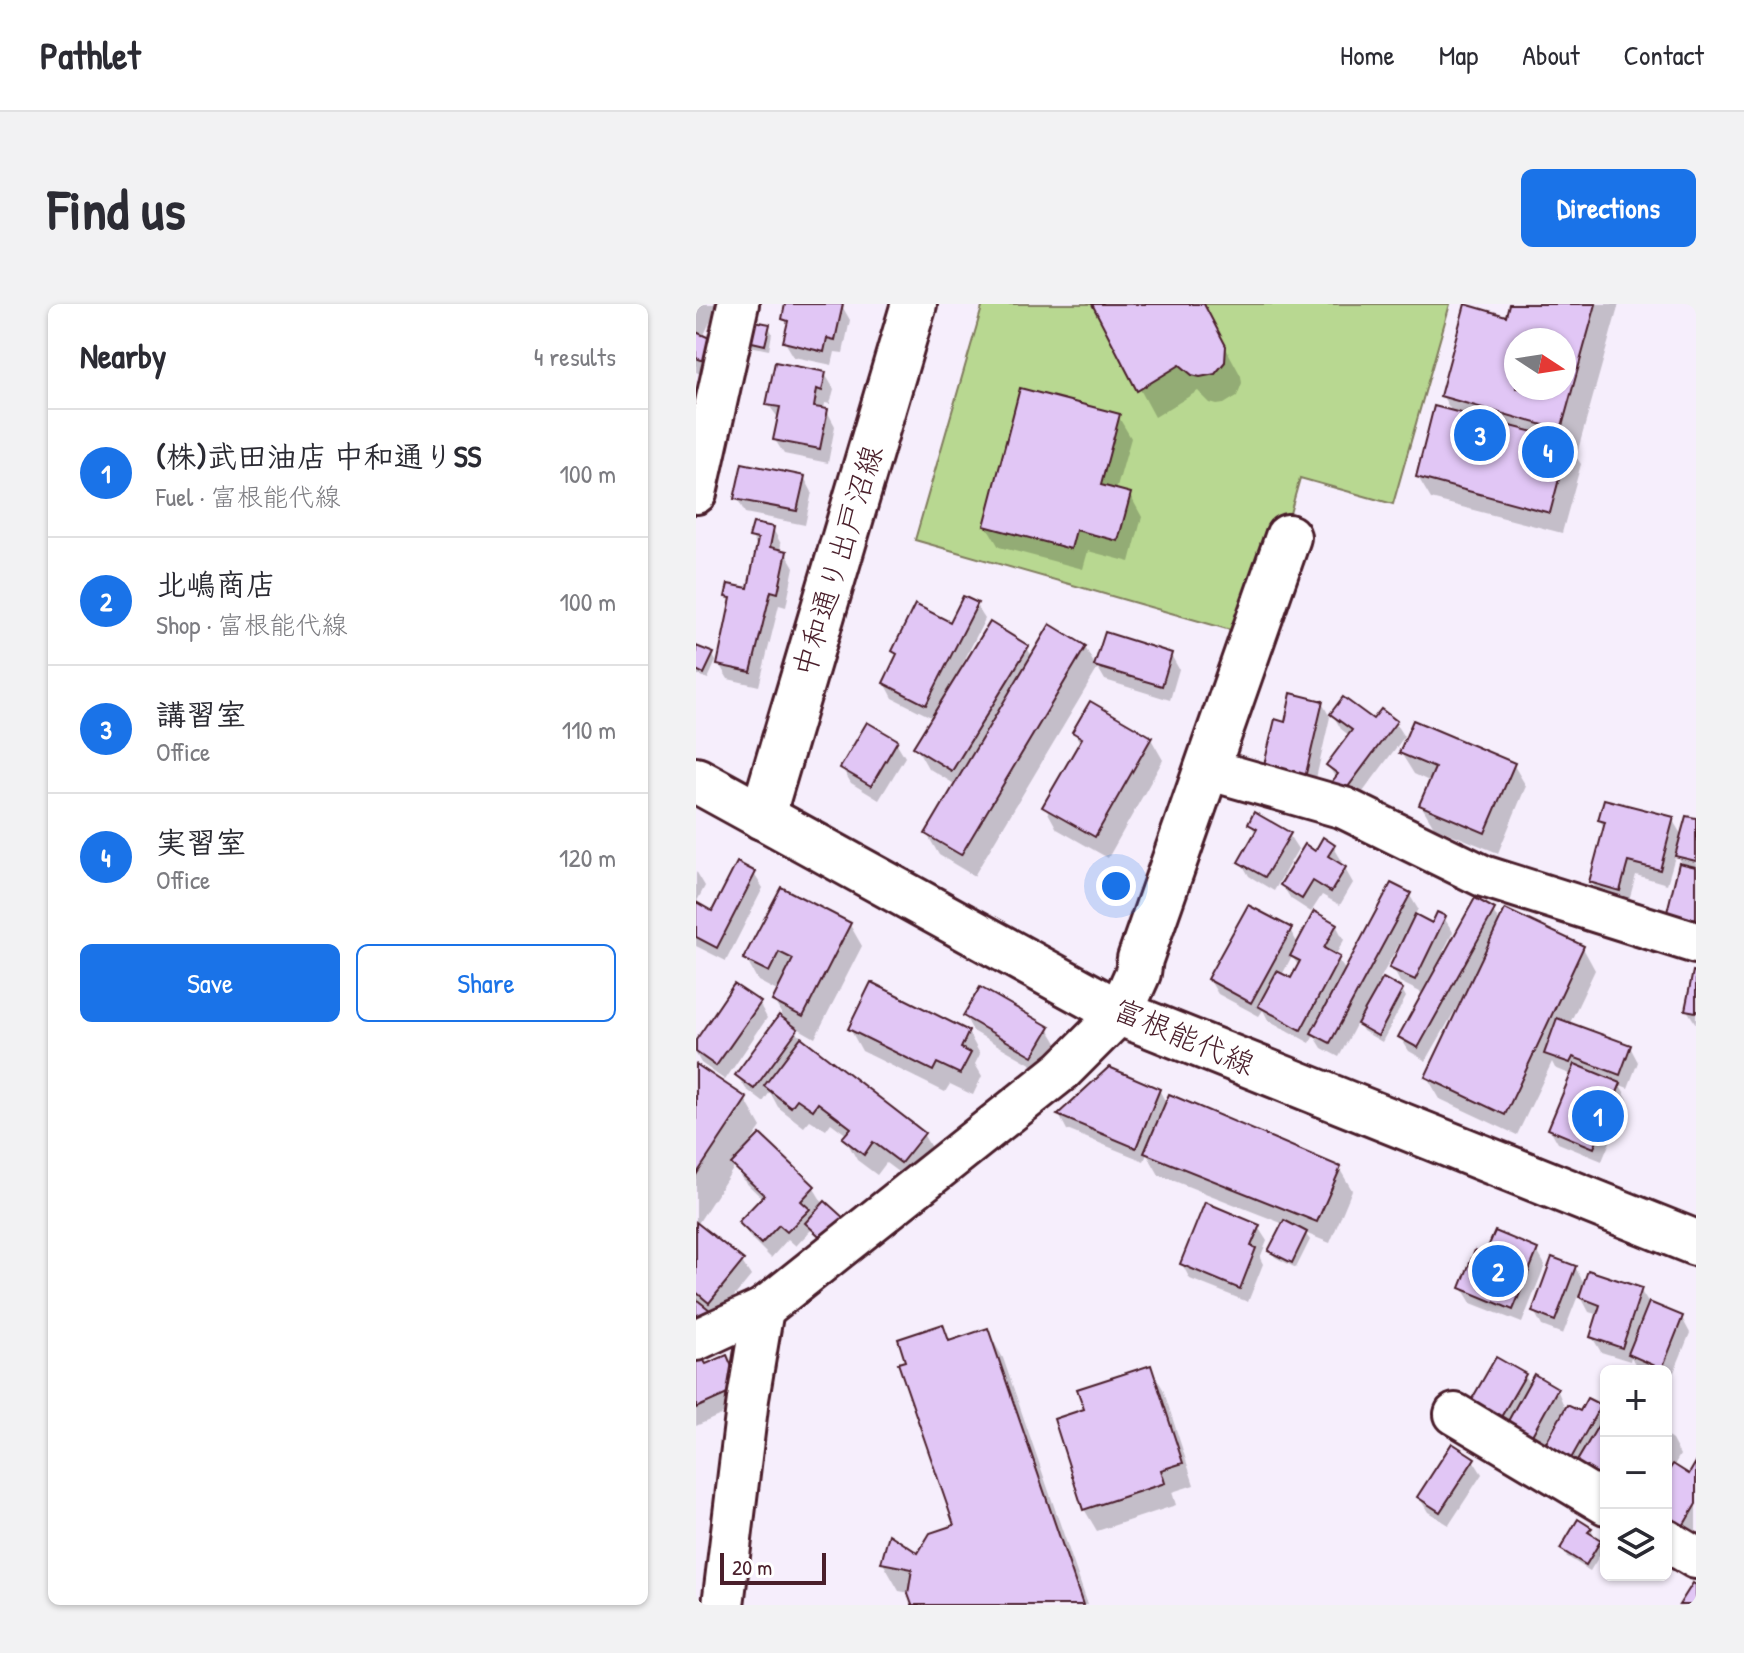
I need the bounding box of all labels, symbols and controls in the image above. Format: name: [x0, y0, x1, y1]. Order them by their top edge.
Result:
text: Pathlet: [40, 29, 141, 81]
text: Home: [1340, 36, 1395, 74]
text: Map: [1439, 36, 1478, 74]
text: About: [1522, 36, 1580, 74]
text: Contact: [1624, 36, 1704, 74]
button: Directions: [1521, 169, 1696, 247]
text: Find us: [48, 171, 186, 246]
north arrow: [1504, 328, 1576, 400]
text: Nearby: [80, 333, 166, 379]
text: 4 results: [534, 339, 616, 374]
pin: 3: [1454, 405, 1506, 465]
pin: 4: [1522, 422, 1574, 482]
text: (株)武田油店 中和通りSS: [156, 436, 481, 476]
street label: 中和通り出戸沼線: [783, 440, 891, 681]
text: 1: [101, 456, 111, 491]
text: 100 m: [560, 456, 616, 491]
text: Fuel · 富根能代線: [156, 479, 341, 514]
text: 北嶋商店: [156, 564, 276, 604]
text: 2: [100, 584, 112, 619]
text: 100 m: [560, 584, 616, 619]
text: Shop · 富根能代線: [156, 607, 348, 642]
text: 講習室: [156, 694, 246, 734]
text: 3: [100, 712, 112, 747]
text: 110 m: [562, 712, 616, 747]
text: Office: [156, 734, 210, 769]
text: 実習室: [156, 822, 246, 862]
text: 4: [101, 840, 111, 875]
text: 120 m: [559, 840, 616, 875]
text: Office: [156, 862, 210, 897]
your location: [1096, 866, 1136, 906]
button: Save: [80, 944, 340, 1022]
button: Share: [356, 944, 616, 1022]
street label: 富根能代線: [1108, 988, 1261, 1084]
pin: 1: [1572, 1086, 1624, 1146]
pin: 2: [1472, 1241, 1524, 1301]
map controls: [1600, 1365, 1672, 1581]
button: +: [1600, 1365, 1672, 1437]
button: −: [1600, 1437, 1672, 1509]
button: layers: [1600, 1509, 1672, 1581]
scale bar: [720, 1549, 826, 1585]
text: 20 m: [732, 1552, 772, 1582]

